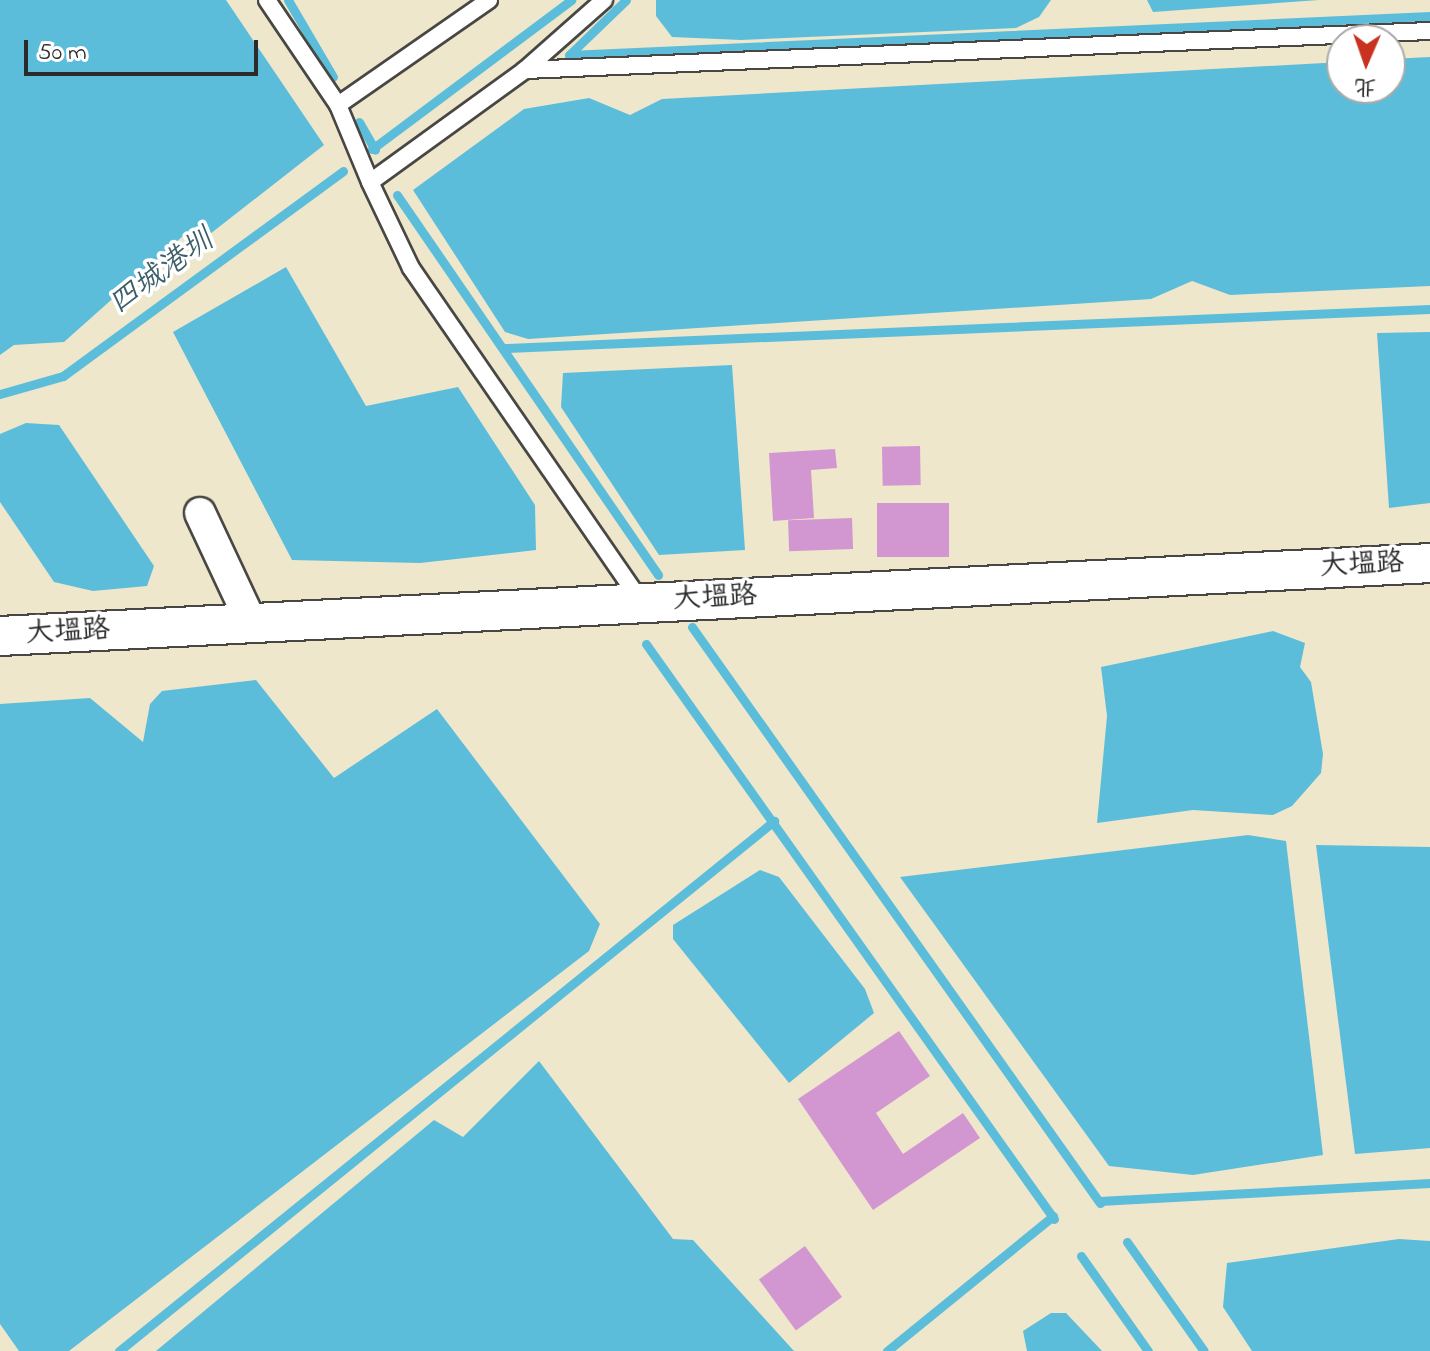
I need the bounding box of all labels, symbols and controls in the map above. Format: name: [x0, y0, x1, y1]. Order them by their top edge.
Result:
scale bar: [28, 24, 262, 74]
north arrow: [1326, 24, 1406, 104]
text: 50 m: [38, 36, 87, 71]
text: 北: [1354, 70, 1377, 102]
water label: 四城港圳: [103, 223, 221, 323]
street label: 大塭路: [1319, 547, 1405, 585]
street label: 大塭路: [672, 580, 758, 618]
street label: 大塭路: [25, 614, 111, 652]

